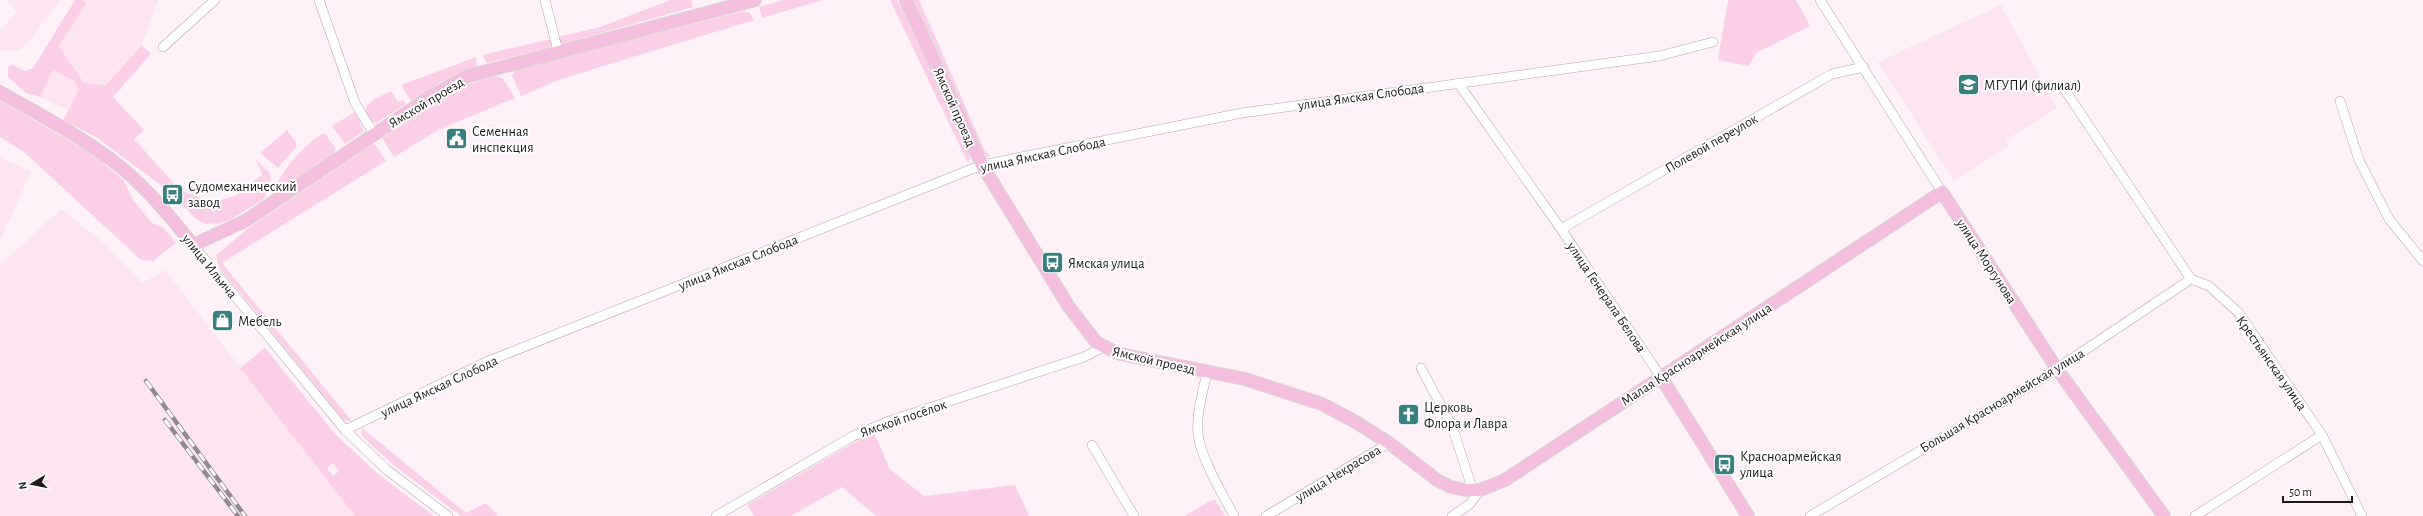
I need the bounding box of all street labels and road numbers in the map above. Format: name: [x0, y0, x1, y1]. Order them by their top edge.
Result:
street label: Ямской проезд: [930, 66, 978, 149]
street label: Ямской проезд: [387, 75, 466, 131]
street label: улица Ямская Слобода: [1296, 81, 1426, 113]
street label: Полевой переулок: [1663, 112, 1761, 176]
street label: улица Ямская Слобода: [979, 135, 1107, 175]
street label: улица Моргунова: [1953, 216, 2019, 307]
street label: улица Ильича: [179, 231, 240, 302]
street label: улица Ямская Слобода: [676, 232, 801, 294]
street label: улица Генерала Белова: [1563, 239, 1649, 356]
street label: Малая Красноармейская улица: [1619, 301, 1775, 409]
street label: Крестьянская улица: [2233, 314, 2309, 414]
street label: Ямской проезд: [1111, 345, 1197, 377]
street label: Большая Красноармейская улица: [1918, 346, 2088, 456]
street label: улица Ямская Слобода: [378, 353, 501, 421]
street label: Ямской посёлок: [858, 397, 949, 440]
street label: улица Некрасова: [1293, 443, 1384, 505]

